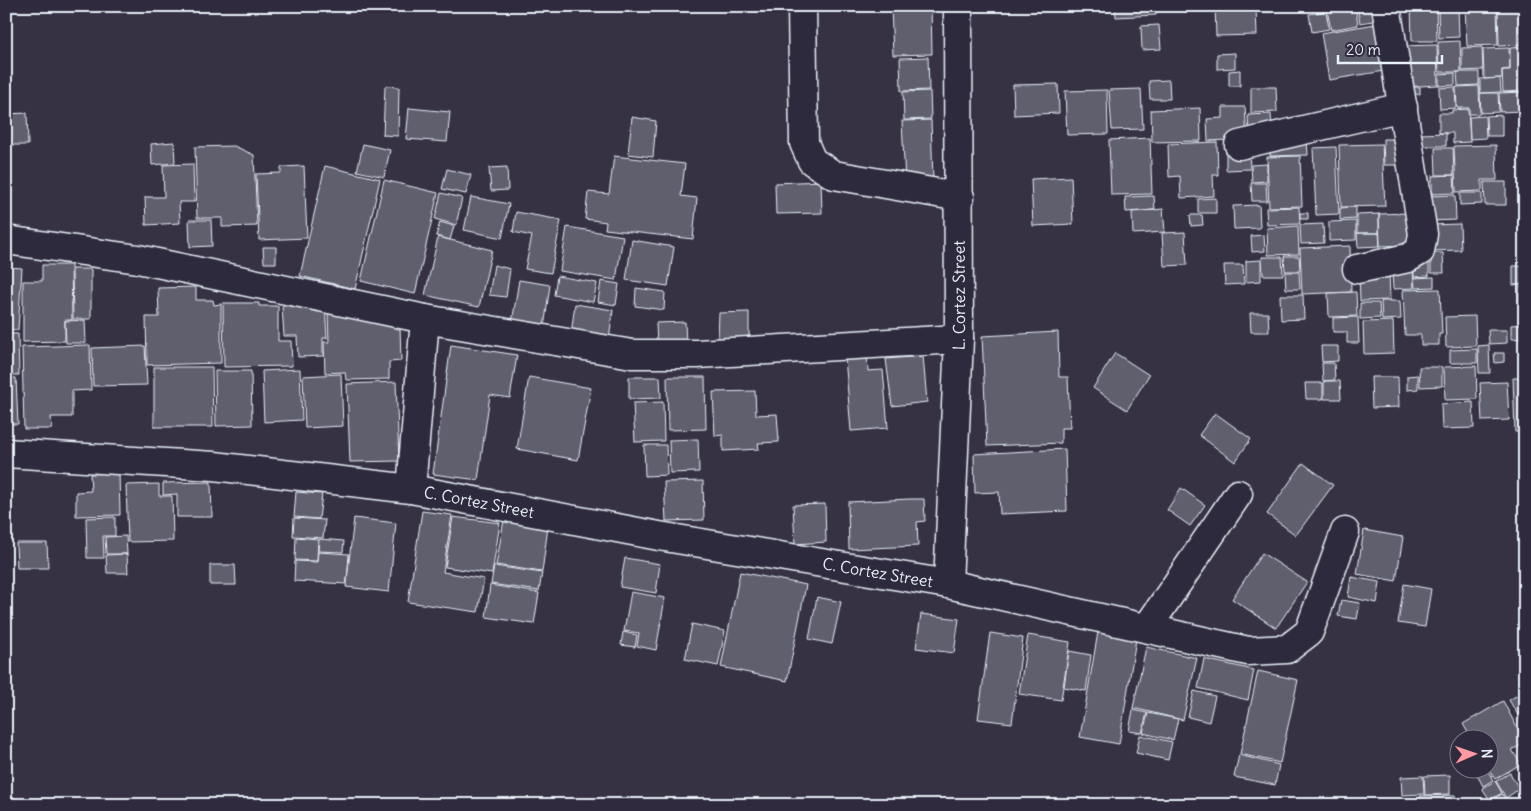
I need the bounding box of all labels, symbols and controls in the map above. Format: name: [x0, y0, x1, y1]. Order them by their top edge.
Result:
scale bar: [1338, 32, 1442, 64]
text: 20 m: [1346, 40, 1381, 59]
street label: L. Cortez Street: [949, 240, 969, 351]
street label: C. Cortez Street: [422, 482, 536, 522]
street label: C. Cortez Street: [821, 553, 935, 591]
north arrow: [1448, 728, 1498, 778]
text: N: [1478, 748, 1496, 759]

